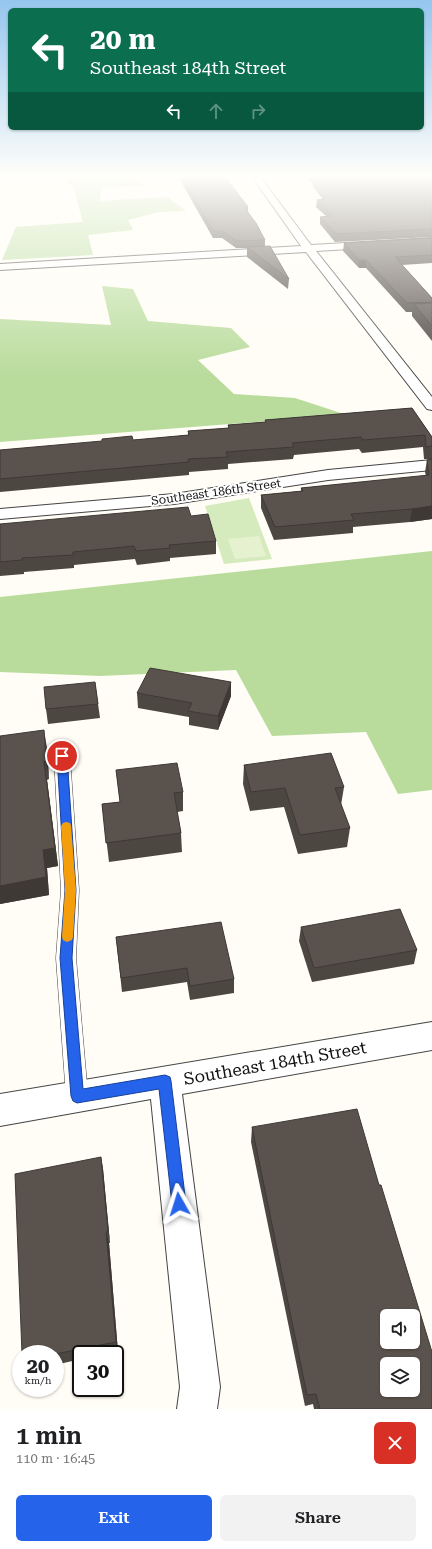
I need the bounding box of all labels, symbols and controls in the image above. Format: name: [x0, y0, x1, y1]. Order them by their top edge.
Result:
text: 20 m: [90, 23, 155, 56]
icon: left: [24, 24, 76, 76]
text: Southeast 184th Street: [90, 57, 286, 78]
icon: left: [163, 100, 185, 122]
icon: ahead: [205, 100, 227, 122]
icon: right: [247, 100, 269, 122]
street label: Southeast 186th Street: [150, 476, 282, 508]
pin: [45, 739, 79, 773]
icon: arrive: [51, 745, 73, 767]
street label: Southeast 184th Street: [182, 1037, 368, 1089]
position arrow: [158, 1183, 200, 1225]
map controls: [380, 1309, 420, 1397]
button: sound: [380, 1309, 420, 1349]
speed limit sign: 30: [72, 1345, 124, 1397]
text: 20: [27, 1354, 49, 1378]
button: layers: [380, 1357, 420, 1397]
text: km/h: [25, 1375, 51, 1386]
text: 1 min: [16, 1422, 82, 1450]
button: close: [374, 1422, 416, 1464]
text: 110 m · 16:45: [16, 1451, 95, 1466]
button: Exit: [16, 1495, 212, 1541]
button: Share: [220, 1495, 416, 1541]

